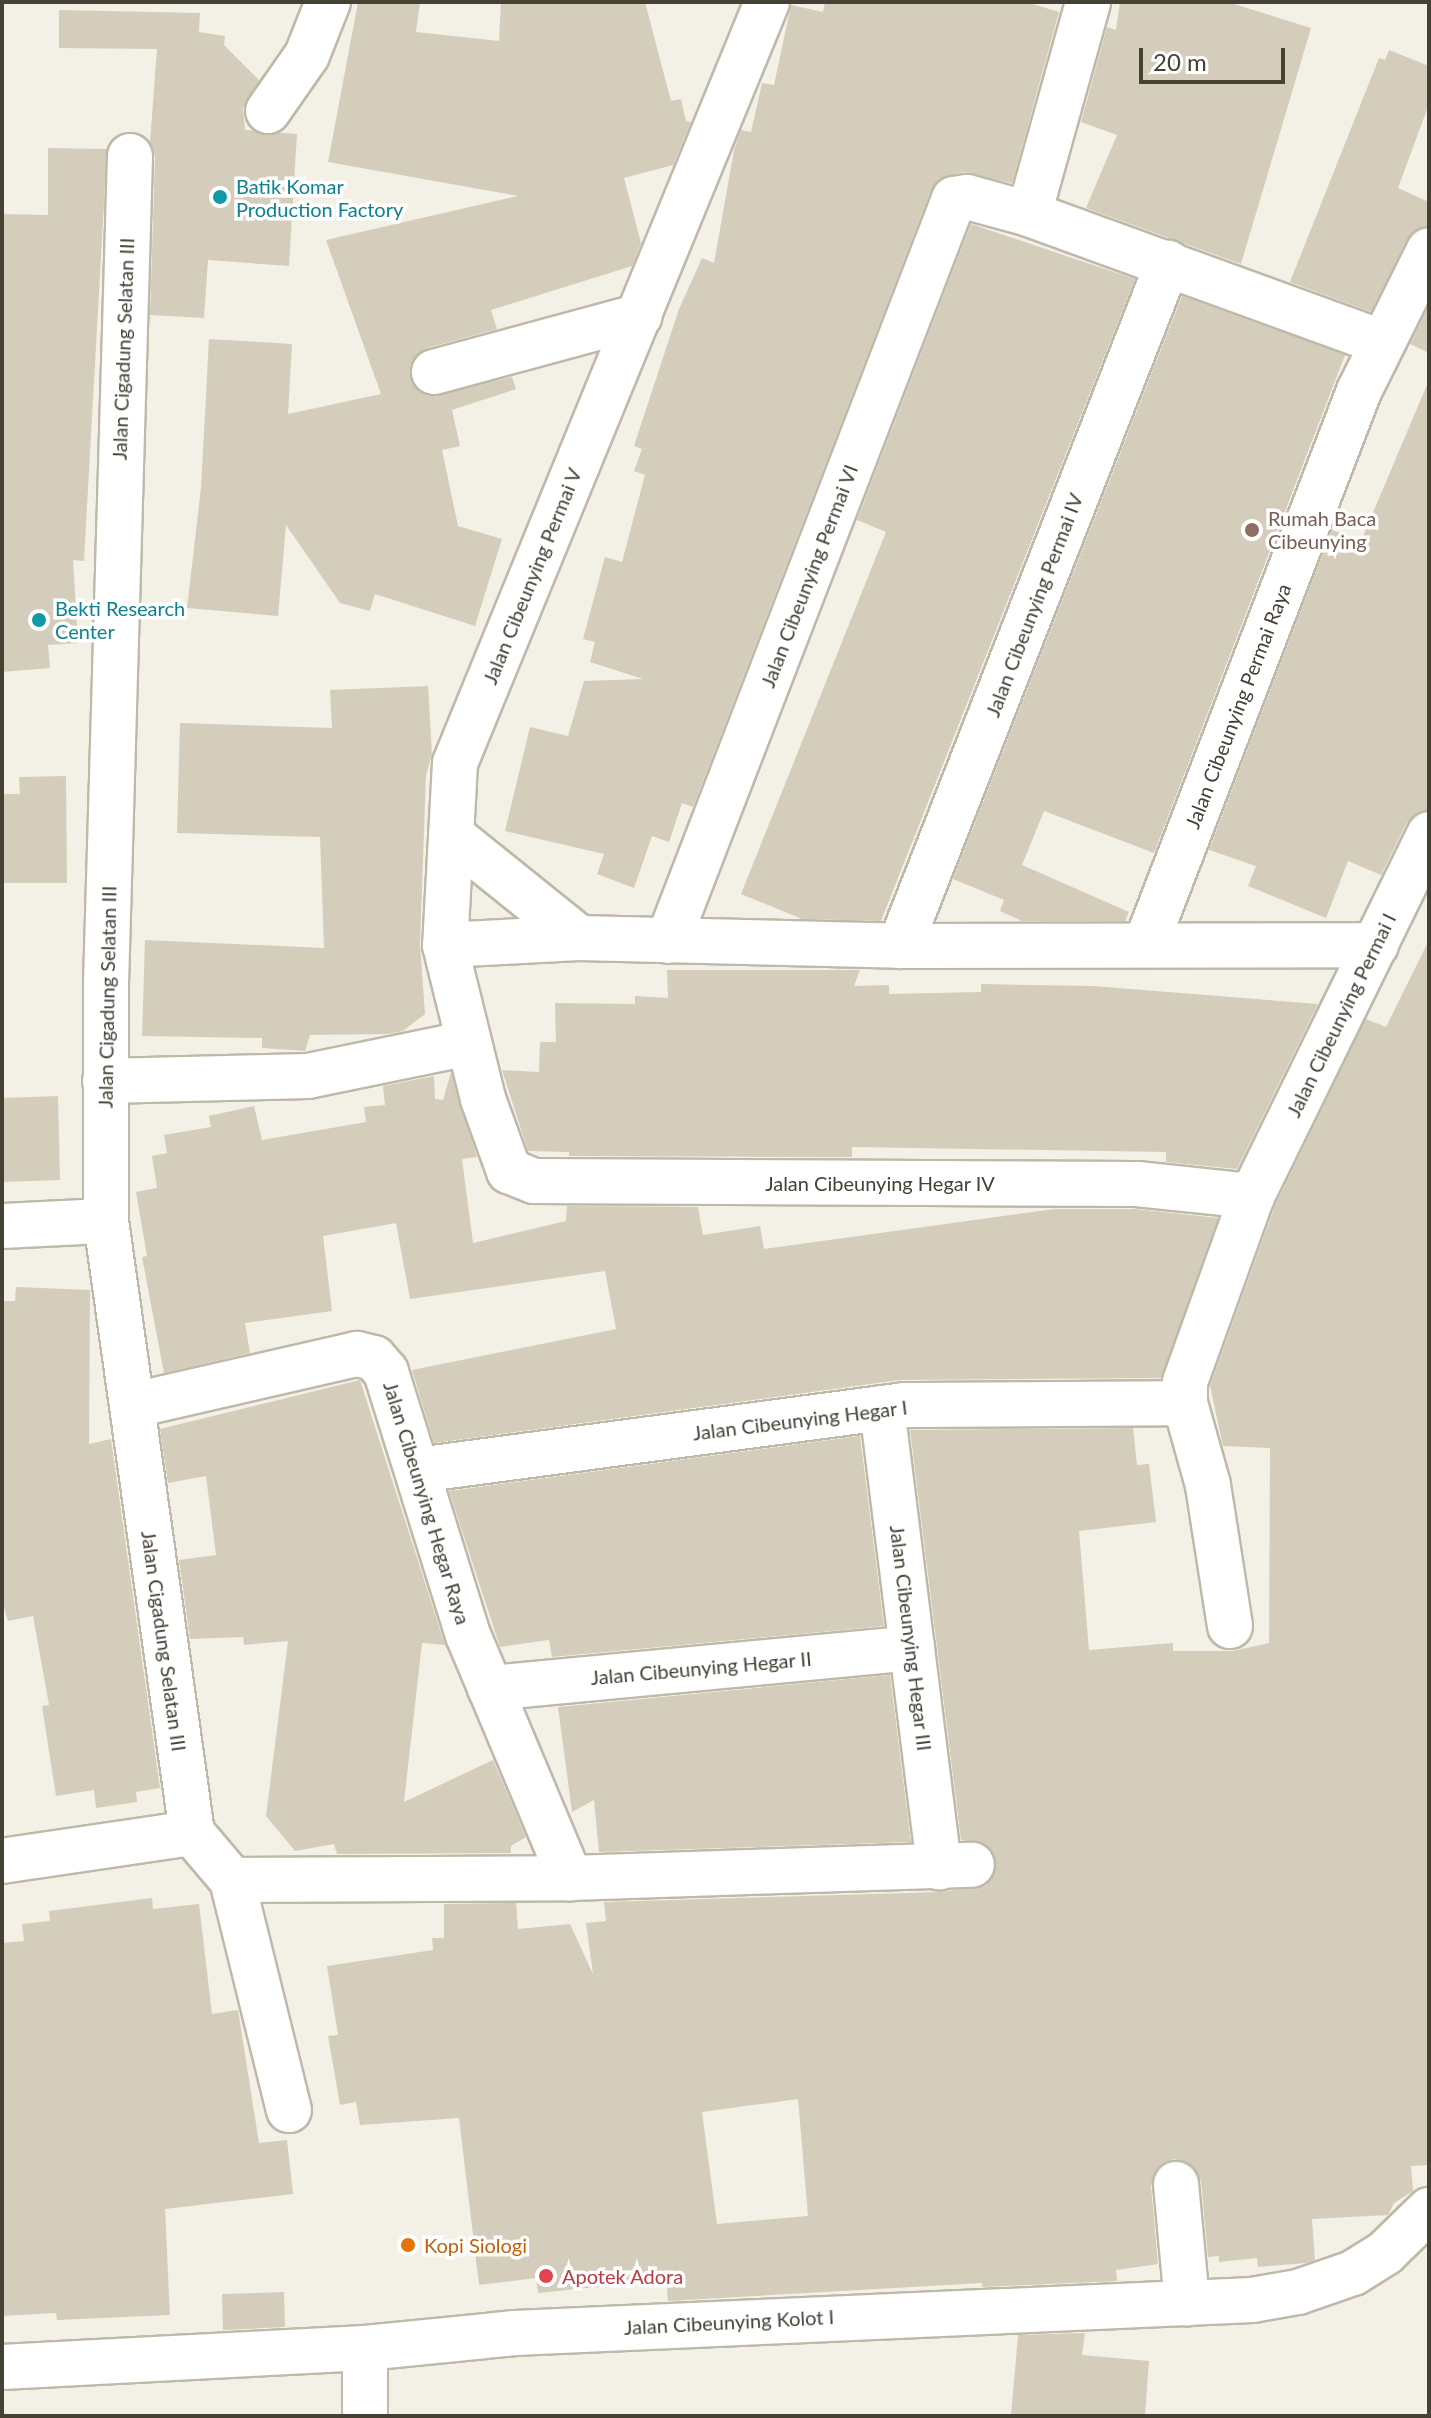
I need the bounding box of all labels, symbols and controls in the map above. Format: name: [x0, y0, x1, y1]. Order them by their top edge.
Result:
scale bar: [1143, 32, 1289, 82]
text: 20 m: [1153, 47, 1207, 76]
place label: Batik Komar Production Factory: [236, 174, 403, 221]
marker: Batik Komar Production Factory: [211, 188, 229, 206]
street label: Jalan Cigadung Selatan III: [107, 237, 139, 461]
street label: Jalan Cibeunying Permai VI: [755, 461, 863, 691]
street label: Jalan Cibeunying Permai V: [477, 464, 587, 688]
street label: Jalan Cibeunying Permai IV: [980, 490, 1088, 720]
place label: Rumah Baca Cibeunying: [1268, 506, 1376, 553]
marker: Rumah Baca Cibeunying: [1243, 521, 1261, 539]
street label: Jalan Cibeunying Permai Raya: [1180, 580, 1296, 832]
place label: Bekti Research Center: [55, 596, 185, 643]
marker: Bekti Research Center: [30, 611, 48, 629]
street label: Jalan Cigadung Selatan III: [93, 886, 121, 1108]
street label: Jalan Cibeunying Permai I: [1281, 909, 1401, 1121]
street label: Jalan Cibeunying Hegar IV: [765, 1171, 995, 1195]
street label: Jalan Cibeunying Hegar Raya: [379, 1378, 475, 1628]
street label: Jalan Cibeunying Hegar I: [691, 1395, 909, 1445]
street label: Jalan Cibeunying Hegar III: [885, 1524, 937, 1752]
street label: Jalan Cigadung Selatan III: [137, 1529, 191, 1753]
street label: Jalan Cibeunying Hegar II: [589, 1646, 813, 1690]
place label: Kopi Siologi: [424, 2233, 527, 2257]
marker: Kopi Siologi: [399, 2236, 417, 2254]
place label: Apotek Adora: [562, 2264, 684, 2288]
marker: Apotek Adora: [537, 2267, 555, 2285]
street label: Jalan Cibeunying Kolot I: [623, 2305, 835, 2339]

